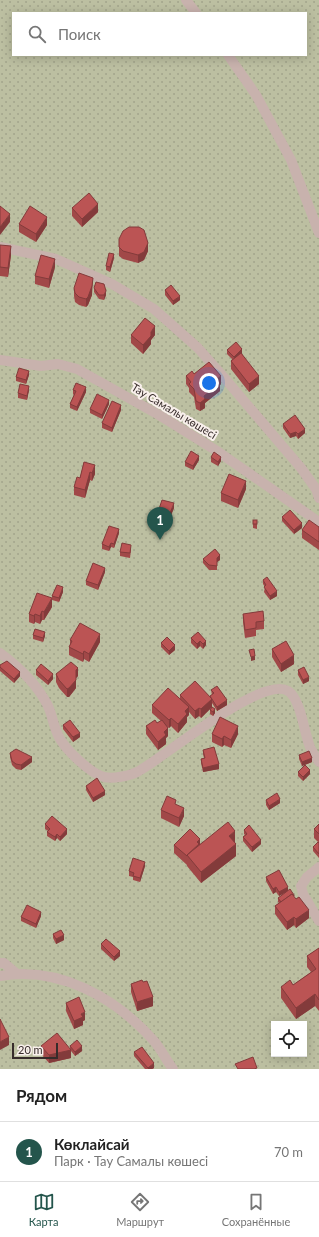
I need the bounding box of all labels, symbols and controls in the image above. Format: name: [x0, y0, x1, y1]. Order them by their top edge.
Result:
search box: [12, 12, 307, 56]
icon: search: [26, 23, 48, 45]
text: Поиск: [58, 25, 101, 43]
your location: [199, 373, 219, 393]
street label: Тау Самалы көшесі: [129, 380, 219, 441]
pin: 1: [147, 507, 173, 540]
map controls: [271, 1021, 307, 1057]
button: locate: [271, 1021, 307, 1057]
scale bar: [12, 1041, 58, 1060]
text: 20 m: [18, 1043, 43, 1056]
text: Рядом: [16, 1085, 67, 1106]
text: Көклайсай: [54, 1135, 130, 1153]
text: 1: [25, 1144, 33, 1160]
text: 70 m: [274, 1144, 303, 1160]
text: Парк · Тау Самалы көшесі: [54, 1153, 208, 1169]
tab: Карта: [29, 1191, 59, 1228]
tab: Маршрут: [116, 1191, 164, 1228]
tab: Сохранённые: [222, 1191, 290, 1228]

